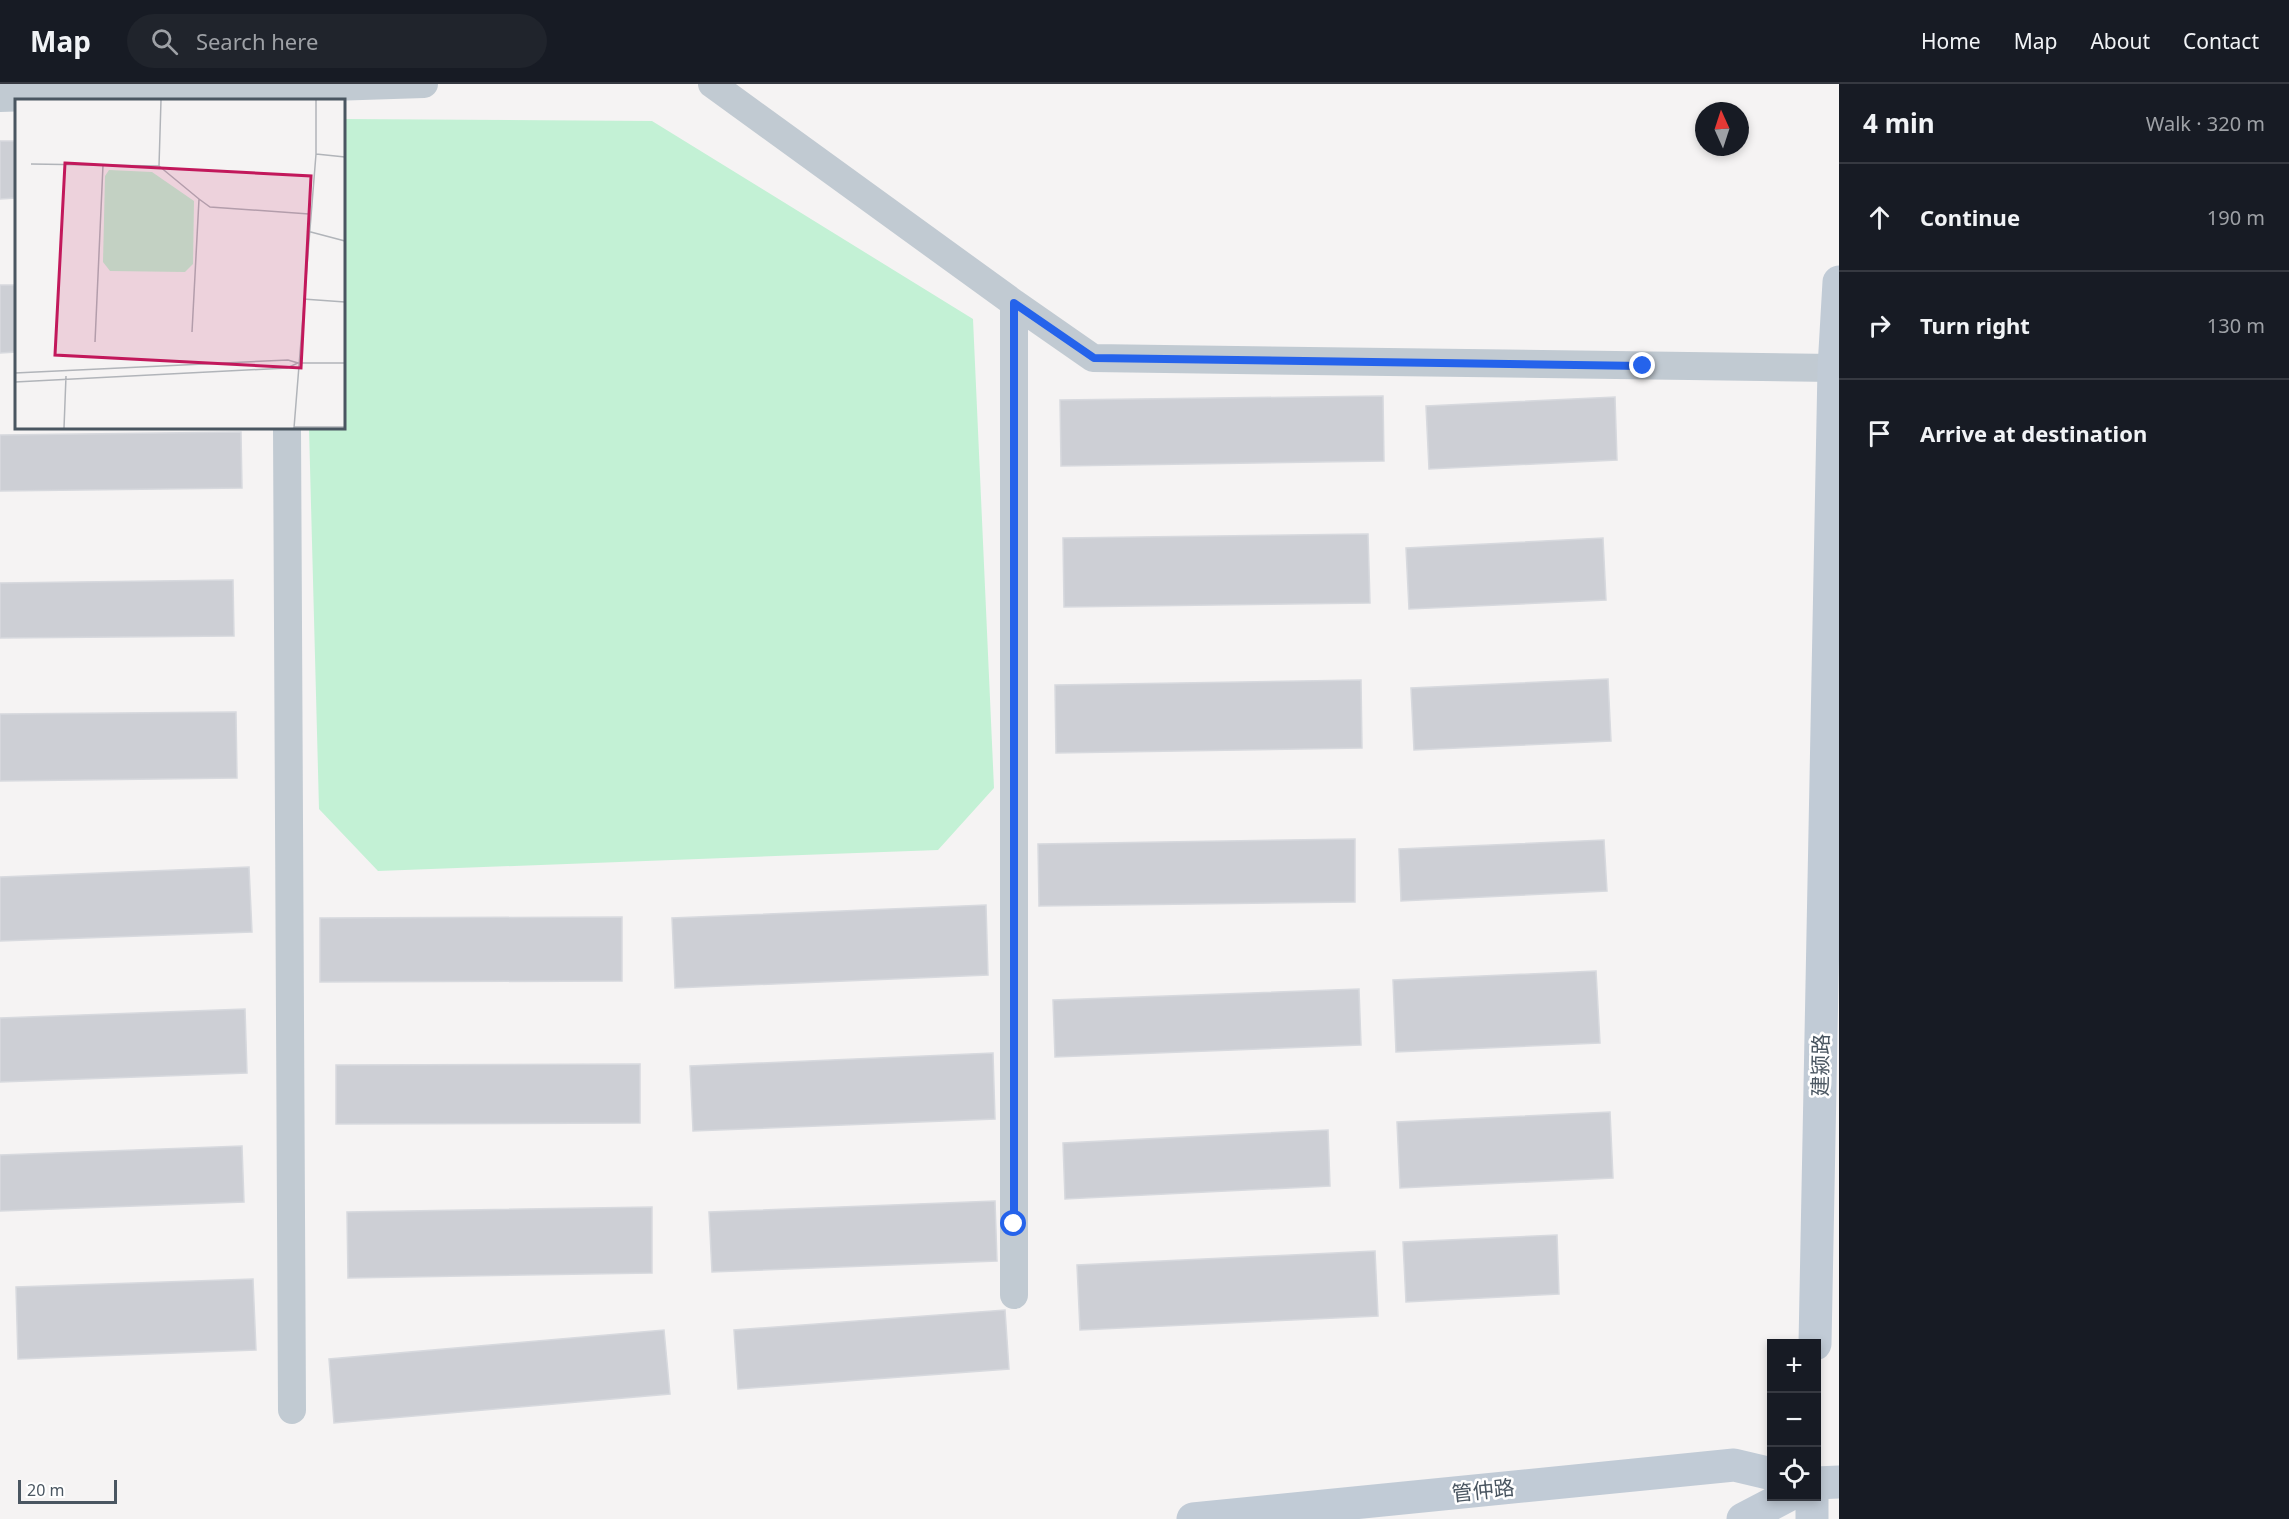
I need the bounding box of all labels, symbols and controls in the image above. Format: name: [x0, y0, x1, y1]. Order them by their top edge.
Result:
search box: [127, 14, 547, 68]
text: Map: [30, 22, 91, 60]
icon: search: [148, 25, 181, 58]
text: Search here: [196, 26, 318, 56]
text: Home: [1921, 27, 1981, 55]
text: Map: [2014, 27, 2057, 55]
text: About: [2090, 27, 2150, 55]
text: Contact: [2183, 27, 2259, 55]
inset map: [15, 99, 345, 429]
north arrow: [1695, 102, 1749, 156]
text: 4 min: [1863, 105, 1935, 141]
text: Walk · 320 m: [2146, 110, 2265, 137]
icon: ahead: [1863, 201, 1896, 234]
text: Continue: [1920, 202, 2020, 232]
text: 190 m: [2207, 204, 2265, 231]
icon: right: [1863, 309, 1896, 342]
text: Turn right: [1920, 310, 2030, 340]
text: 130 m: [2207, 312, 2265, 339]
route end: [1629, 352, 1655, 378]
icon: arrive: [1863, 417, 1896, 450]
text: Arrive at destination: [1920, 418, 2147, 448]
street label: 建颍路: [1805, 1033, 1835, 1097]
route start: [1000, 1210, 1026, 1236]
map controls: [1767, 1339, 1821, 1501]
button: +: [1767, 1339, 1821, 1393]
button: −: [1767, 1393, 1821, 1447]
button: locate: [1767, 1447, 1821, 1501]
street label: 管仲路: [1450, 1473, 1516, 1507]
scale bar: [18, 1477, 117, 1504]
text: 20 m: [27, 1479, 64, 1501]

